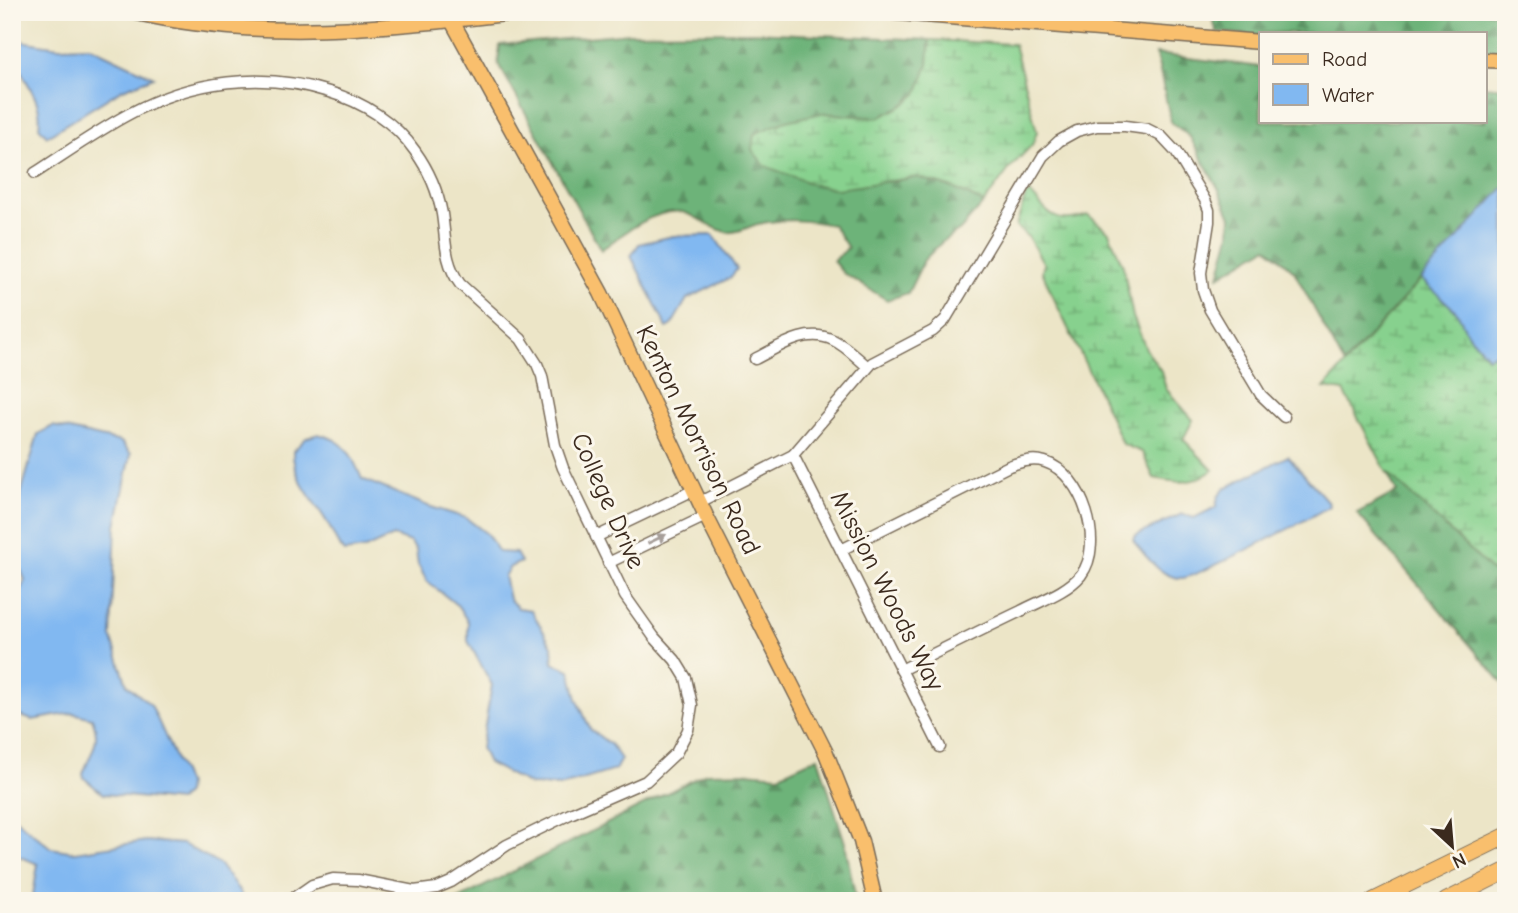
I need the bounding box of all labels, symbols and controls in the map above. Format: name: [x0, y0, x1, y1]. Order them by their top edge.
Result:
legend: [1259, 32, 1486, 122]
text: Road: [1322, 47, 1367, 71]
text: Water: [1322, 83, 1375, 107]
street label: Kenton Morrison Road: [629, 321, 767, 559]
street label: College Drive: [565, 428, 651, 574]
street label: Mission Woods Way: [824, 486, 951, 696]
one-way arrow: [647, 534, 667, 545]
north arrow: [1416, 811, 1486, 881]
text: N: [1449, 848, 1469, 873]

